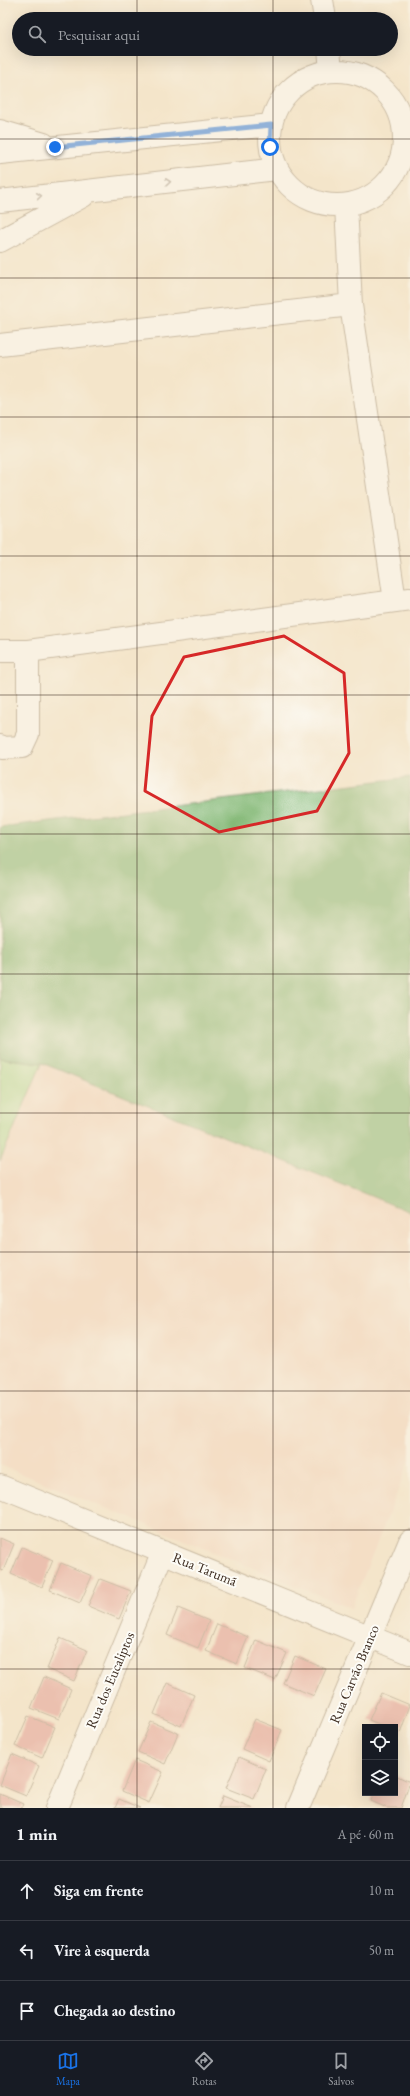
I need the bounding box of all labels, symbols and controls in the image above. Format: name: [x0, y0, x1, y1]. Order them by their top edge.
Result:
search box: [12, 12, 398, 56]
icon: search: [26, 23, 48, 45]
text: Pesquisar aqui: [58, 25, 140, 44]
route end: [46, 138, 64, 156]
route start: [261, 138, 279, 156]
one-way arrow: [165, 178, 171, 187]
one-way arrow: [36, 192, 42, 201]
street label: Rua Tarumã: [170, 1548, 240, 1590]
street label: Rua Carvão Branco: [325, 1622, 383, 1726]
street label: Rua dos Eucaliptos: [82, 1628, 139, 1731]
map controls: [362, 1724, 398, 1796]
button: locate: [362, 1724, 398, 1760]
button: layers: [362, 1760, 398, 1796]
text: 1 min: [16, 1823, 57, 1845]
text: A pé · 60 m: [338, 1826, 394, 1843]
icon: ahead: [16, 1880, 38, 1902]
text: Siga em frente: [54, 1881, 143, 1900]
text: 10 m: [369, 1882, 394, 1899]
icon: left: [16, 1940, 38, 1962]
text: Vire à esquerda: [54, 1941, 150, 1960]
text: 50 m: [369, 1942, 394, 1959]
icon: arrive: [16, 2000, 38, 2022]
text: Chegada ao destino: [54, 2001, 175, 2020]
tab: Mapa: [56, 2050, 80, 2088]
tab: Rotas: [192, 2050, 216, 2088]
tab: Salvos: [328, 2050, 354, 2088]

